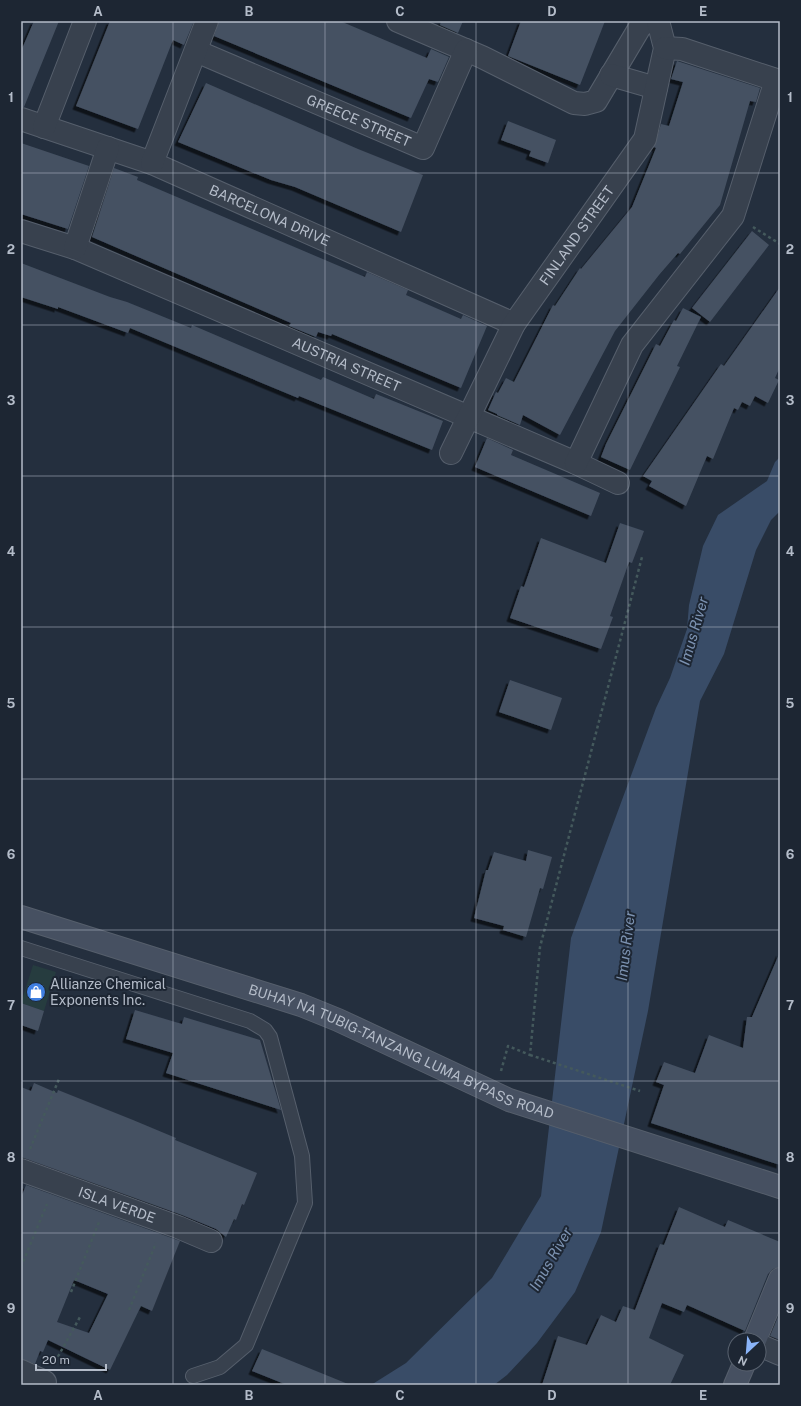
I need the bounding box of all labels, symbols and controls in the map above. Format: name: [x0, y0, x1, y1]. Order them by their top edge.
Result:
text: A: [93, 4, 103, 19]
text: B: [245, 4, 254, 19]
text: C: [395, 4, 405, 19]
text: D: [547, 4, 557, 19]
text: E: [699, 4, 707, 19]
text: 1: [8, 90, 14, 105]
text: 1: [787, 90, 793, 105]
street label: GREECE STREET: [304, 91, 413, 150]
street label: BARCELONA DRIVE: [207, 182, 332, 249]
street label: FINLAND STREET: [536, 183, 617, 288]
text: 2: [7, 242, 15, 257]
text: 2: [786, 242, 794, 257]
street label: AUSTRIA STREET: [290, 334, 403, 395]
text: 3: [7, 393, 16, 408]
text: 3: [786, 393, 795, 408]
text: 4: [7, 544, 16, 559]
text: 4: [786, 544, 795, 559]
water label: Imus River: [676, 594, 711, 667]
text: 5: [7, 696, 16, 711]
text: 5: [786, 696, 795, 711]
text: 6: [7, 847, 16, 862]
text: 6: [786, 847, 795, 862]
water label: Imus River: [613, 910, 638, 982]
place label: Allianze Chemical Exponents Inc.: [50, 976, 166, 1008]
shop icon: Allianze Chemical Exponents Inc.: [25, 981, 47, 1003]
street label: BUHAY NA TUBIG-TANZANG LUMA BYPASS ROAD: [247, 981, 556, 1122]
text: 7: [7, 998, 15, 1013]
text: 7: [786, 998, 794, 1013]
text: 8: [7, 1150, 16, 1165]
text: 8: [786, 1150, 795, 1165]
street label: ISLA VERDE: [76, 1184, 158, 1226]
water label: Imus River: [526, 1224, 576, 1293]
text: 9: [7, 1301, 15, 1316]
text: 9: [786, 1301, 794, 1316]
north arrow: [727, 1332, 767, 1372]
scale bar: [36, 1346, 106, 1372]
text: 20 m: [42, 1353, 70, 1367]
text: N: [736, 1354, 749, 1368]
text: A: [93, 1388, 103, 1403]
text: B: [245, 1388, 254, 1403]
text: C: [395, 1388, 405, 1403]
text: D: [547, 1388, 557, 1403]
text: E: [699, 1388, 707, 1403]

